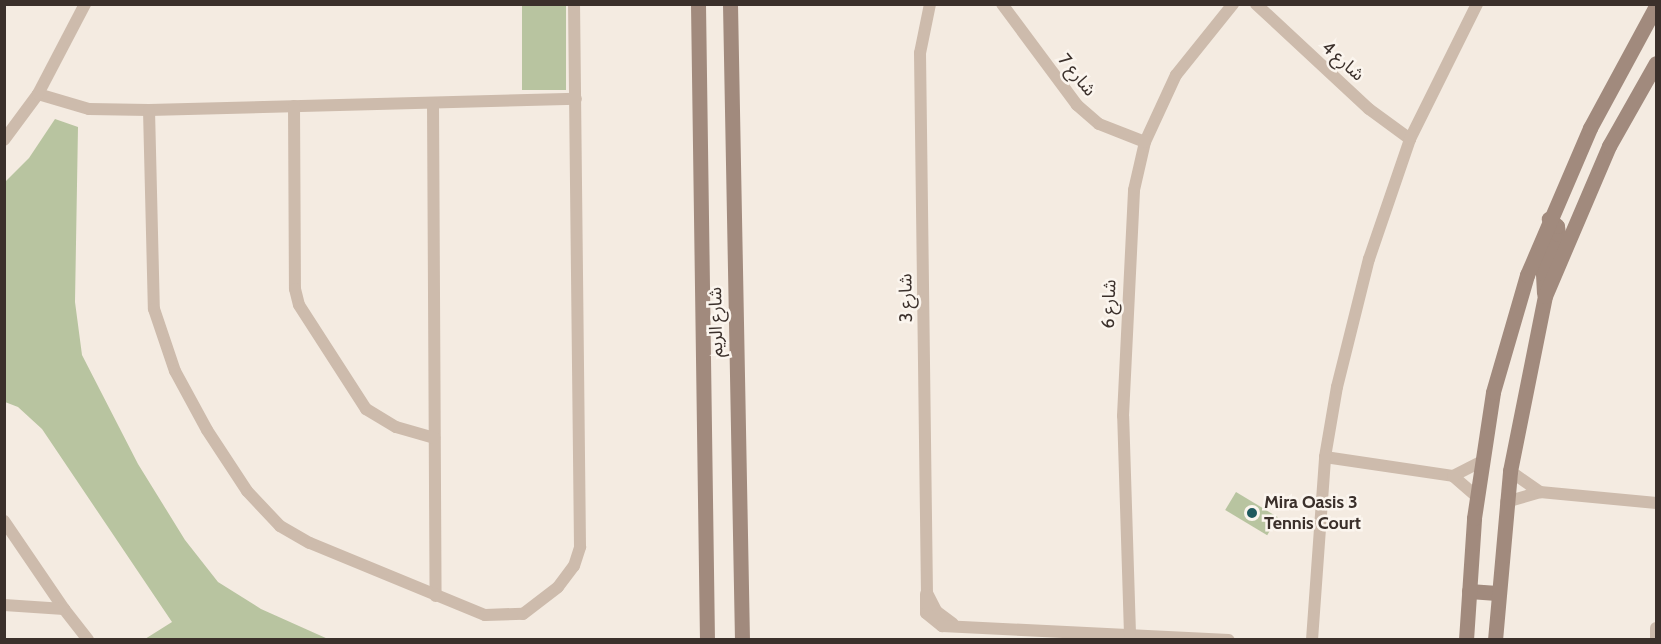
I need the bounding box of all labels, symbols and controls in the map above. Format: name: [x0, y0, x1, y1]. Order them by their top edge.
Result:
street label: شارع 4: [1317, 36, 1369, 86]
street label: شارع 7: [1053, 49, 1101, 101]
street label: شارع 3: [895, 273, 917, 323]
street label: شارع 6: [1097, 279, 1121, 329]
street label: شارع الريم: [705, 287, 727, 357]
place label: Mira Oasis 3 Tennis Court: [1264, 492, 1361, 534]
marker: Mira Oasis 3 Tennis Court: [1245, 506, 1259, 520]

